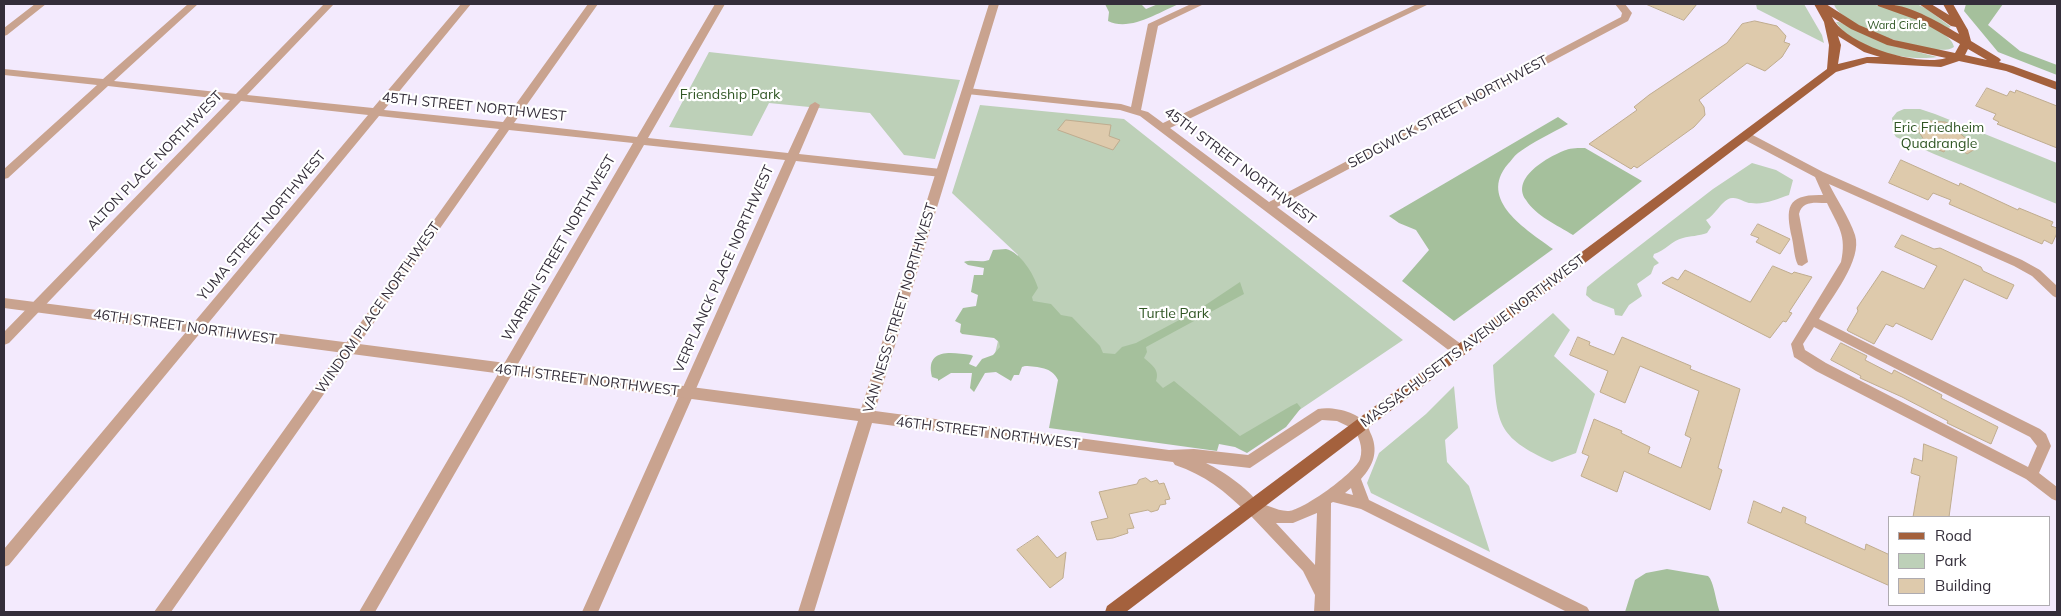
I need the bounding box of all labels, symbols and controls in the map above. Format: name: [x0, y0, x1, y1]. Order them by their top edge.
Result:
park label: Ward Circle: [1867, 19, 1927, 33]
street label: SEDGWICK STREET NORTHWEST: [1345, 52, 1551, 172]
park label: Friendship Park: [680, 87, 780, 103]
street label: ALTON PLACE NORTHWEST: [84, 88, 226, 234]
street label: 45TH STREET NORTHWEST: [381, 89, 567, 125]
street label: 45TH STREET NORTHWEST: [1161, 104, 1319, 228]
park label: Eric Friedheim Quadrangle: [1894, 120, 1984, 152]
street label: YUMA STREET NORTHWEST: [194, 148, 330, 304]
street label: WARREN STREET NORTHWEST: [499, 152, 619, 344]
street label: VERPLANCK PLACE NORTHWEST: [670, 163, 778, 375]
street label: VAN NESS STREET NORTHWEST: [860, 201, 940, 415]
street label: WINDOM PLACE NORTHWEST: [312, 219, 444, 397]
street label: MASSACHUSETTS AVENUE NORTHWEST: [1357, 251, 1589, 431]
street label: 46TH STREET NORTHWEST: [92, 306, 278, 348]
park label: Turtle Park: [1139, 306, 1209, 322]
street label: 46TH STREET NORTHWEST: [494, 360, 680, 400]
street label: 46TH STREET NORTHWEST: [895, 413, 1081, 453]
legend: [1888, 516, 2051, 606]
text: Road: [1935, 526, 1972, 545]
text: Park: [1935, 551, 1967, 570]
text: Building: [1935, 576, 1991, 595]

